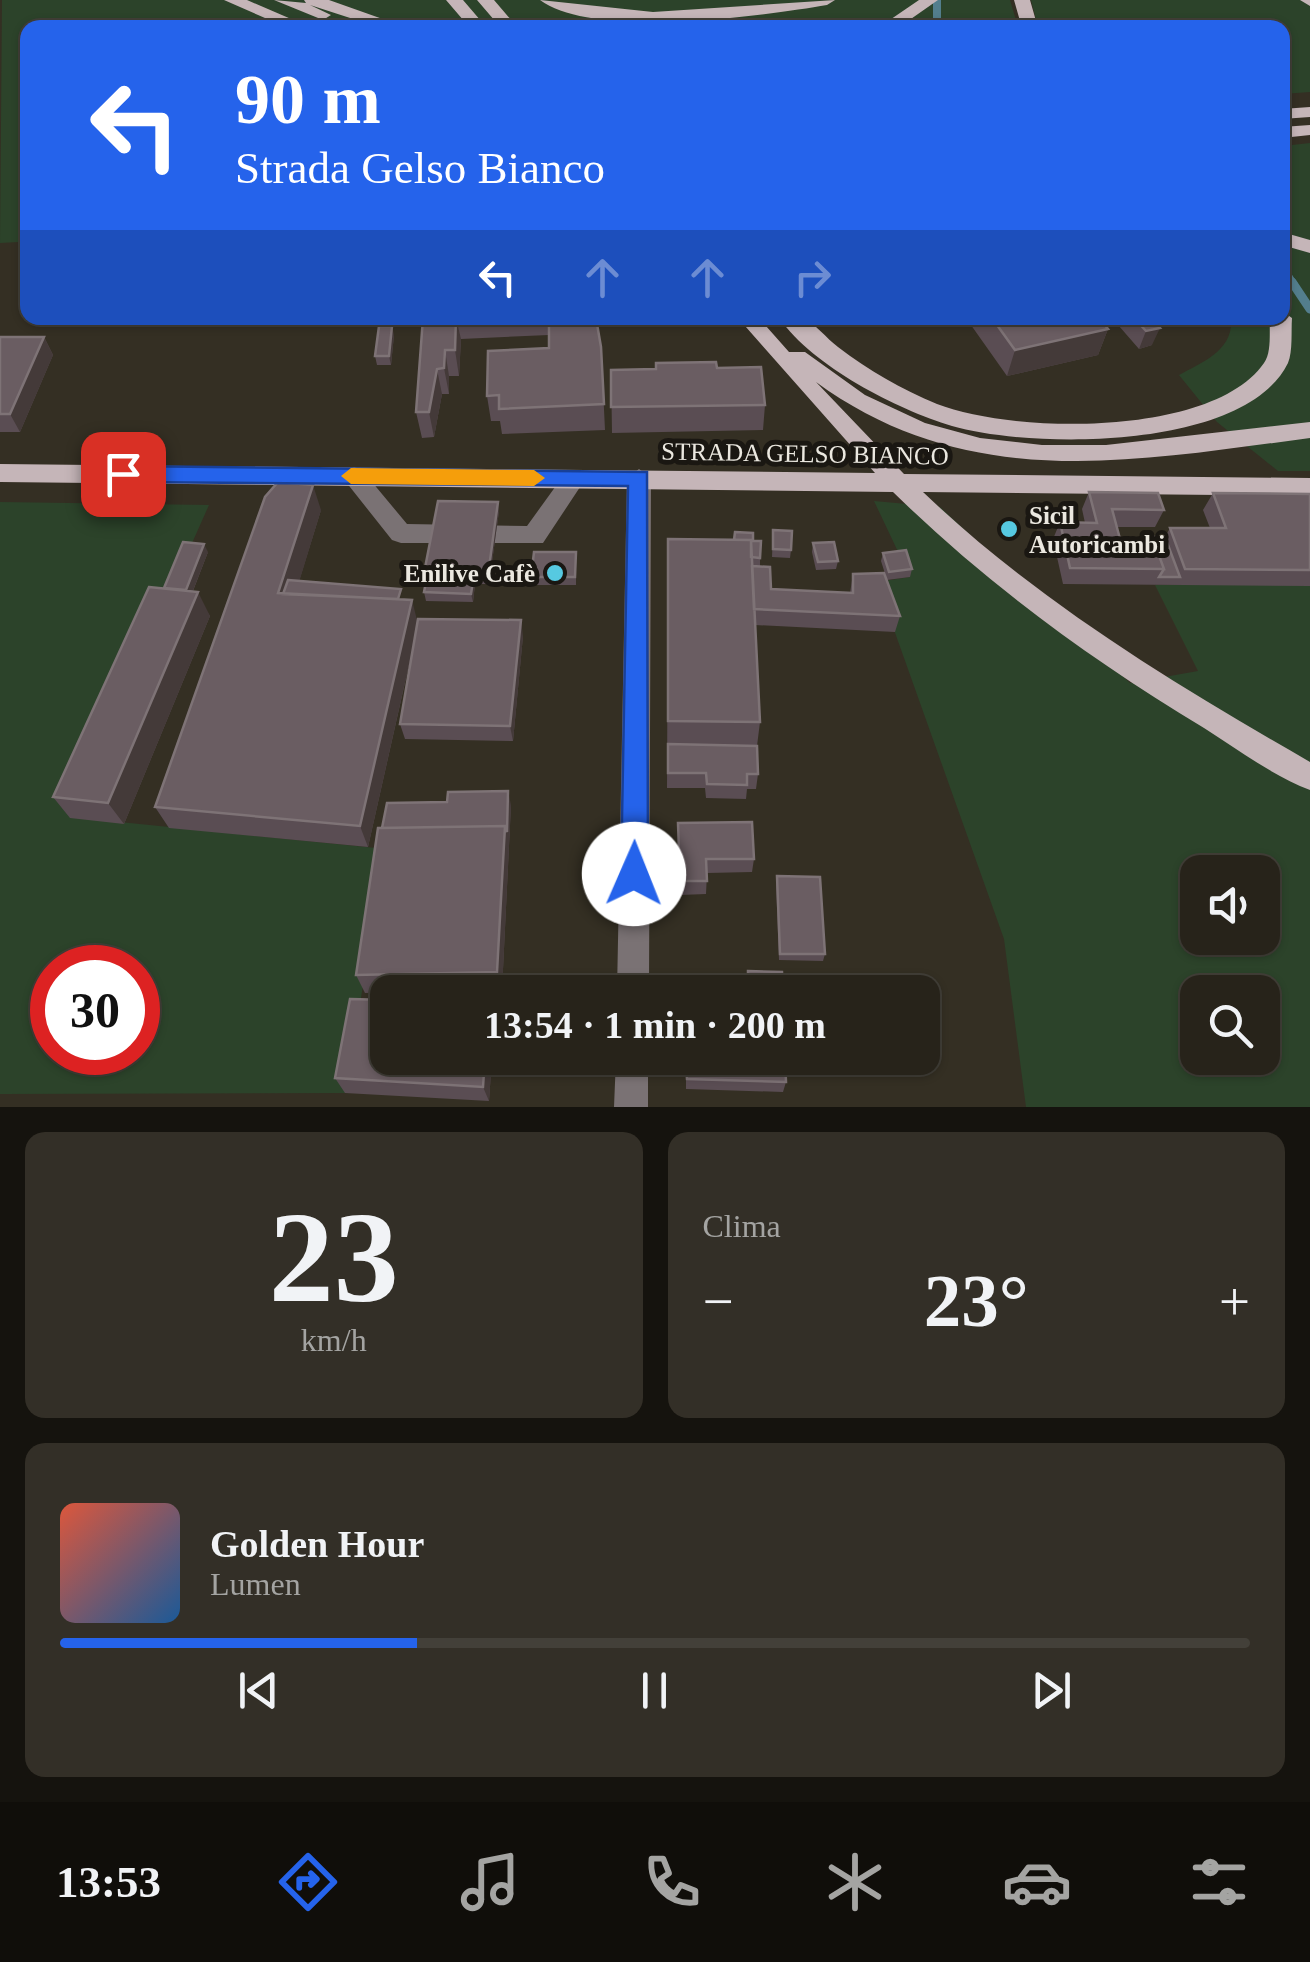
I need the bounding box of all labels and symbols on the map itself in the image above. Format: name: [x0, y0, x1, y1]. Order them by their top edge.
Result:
pin: [81, 432, 166, 517]
street label: STRADA GELSO BIANCO: [661, 437, 949, 470]
place label: Sicil Autoricambi: [1029, 502, 1165, 558]
marker: Sicil Autoricambi: [998, 518, 1020, 540]
place label: Enilive Cafè: [404, 560, 535, 587]
marker: Enilive Cafè: [544, 562, 566, 584]
position arrow: [582, 822, 686, 926]
speed limit sign: 30: [30, 945, 160, 1075]

